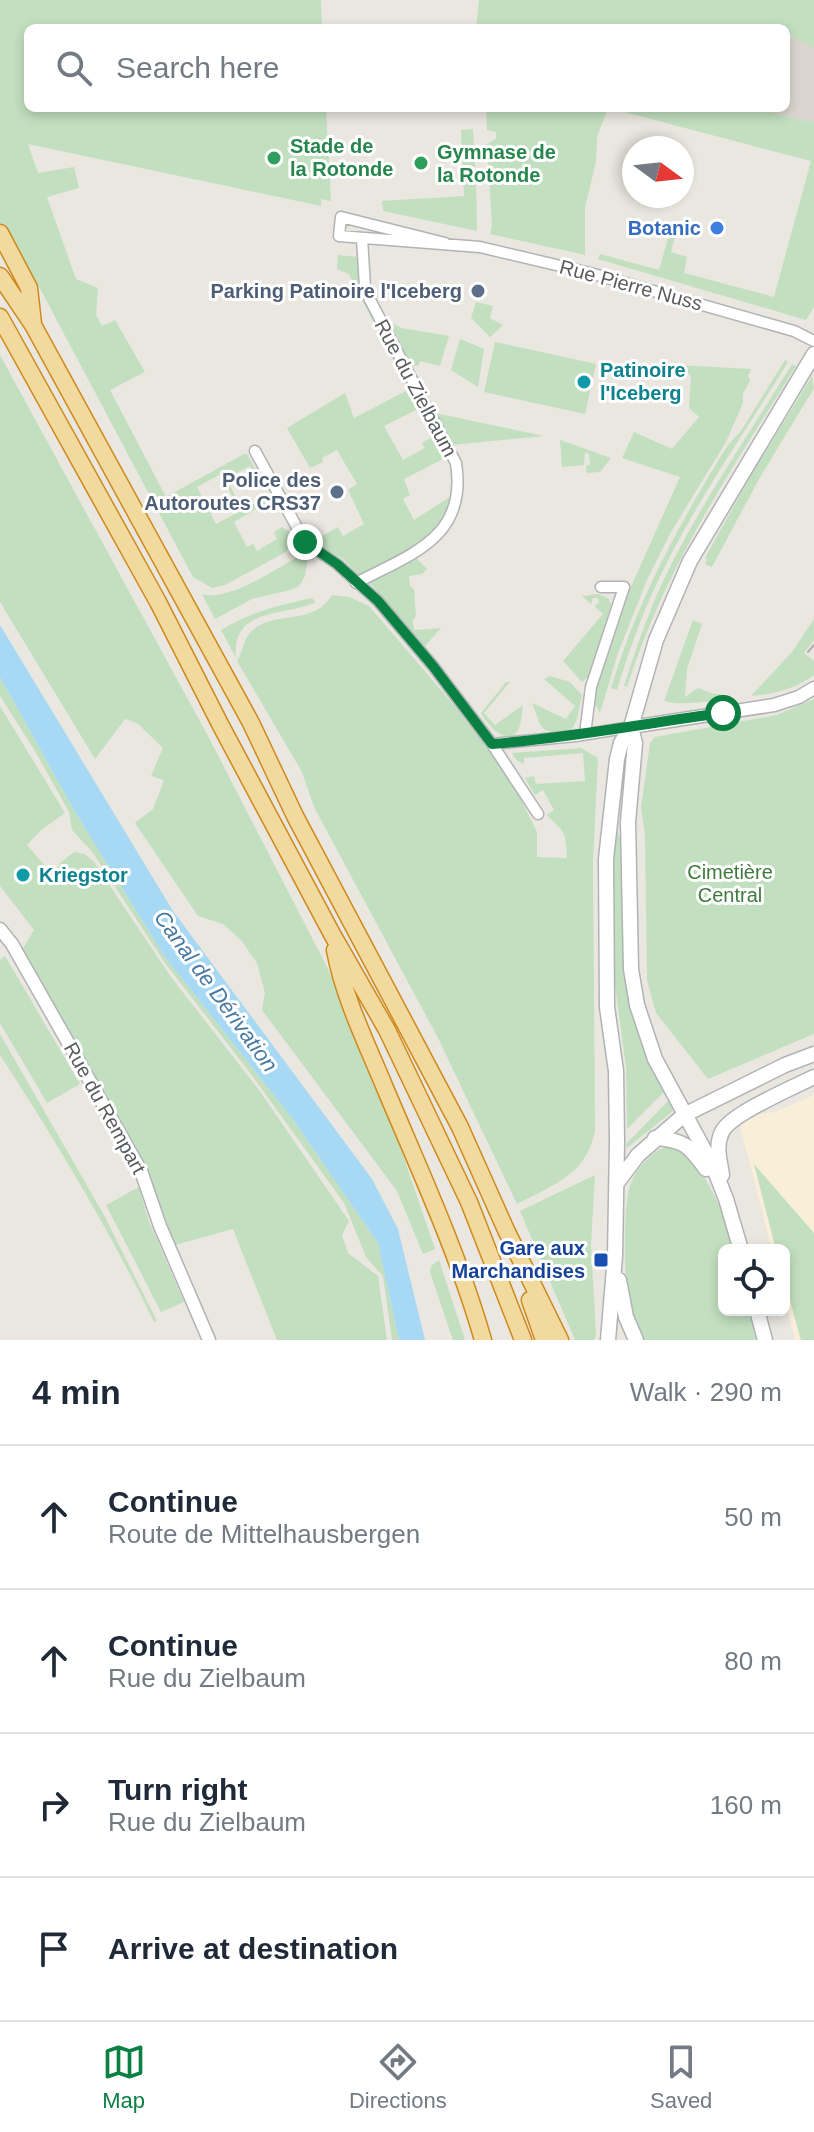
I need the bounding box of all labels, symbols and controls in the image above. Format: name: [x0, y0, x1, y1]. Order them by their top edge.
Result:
search box: [24, 24, 790, 112]
icon: search: [52, 46, 96, 90]
text: Search here: [116, 51, 279, 84]
place label: Stade de la Rotonde: [290, 135, 393, 180]
north arrow: [622, 136, 694, 208]
place label: Gymnase de la Rotonde: [437, 141, 556, 186]
marker: Stade de la Rotonde: [265, 149, 283, 167]
marker: Gymnase de la Rotonde: [412, 154, 430, 172]
place label: Botanic: [628, 217, 701, 239]
marker: Botanic: [708, 219, 726, 237]
street label: Rue Pierre Nuss: [557, 255, 705, 315]
place label: Parking Patinoire l'Iceberg: [210, 280, 462, 302]
marker: Parking Patinoire l'Iceberg: [469, 282, 487, 300]
street label: Rue du Zielbaum: [371, 316, 461, 460]
place label: Patinoire l'Iceberg: [600, 359, 686, 404]
marker: Patinoire l'Iceberg: [575, 373, 593, 391]
place label: Police des Autoroutes CRS37: [144, 469, 321, 514]
marker: Police des Autoroutes CRS37: [328, 483, 346, 501]
route end: [287, 524, 323, 560]
route start: [705, 695, 741, 731]
park label: Cimetière Central: [687, 861, 773, 906]
place label: Kriegstor: [39, 864, 128, 886]
marker: Kriegstor: [14, 866, 32, 884]
water label: Canal de Dérivation: [149, 905, 283, 1077]
street label: Rue du Rempart: [60, 1038, 150, 1178]
place label: Gare aux Marchandises: [452, 1237, 585, 1282]
map controls: [718, 1244, 790, 1316]
button: locate: [718, 1244, 790, 1316]
marker: Gare aux Marchandises: [592, 1251, 610, 1269]
text: 4 min: [32, 1373, 121, 1411]
text: Walk · 290 m: [630, 1377, 782, 1407]
text: Continue: [108, 1485, 238, 1518]
icon: ahead: [32, 1495, 76, 1539]
text: 50 m: [724, 1502, 782, 1532]
text: Route de Mittelhausbergen: [108, 1519, 420, 1549]
text: Continue: [108, 1629, 238, 1662]
icon: ahead: [32, 1639, 76, 1683]
text: 80 m: [724, 1646, 782, 1676]
text: Rue du Zielbaum: [108, 1663, 306, 1693]
text: Turn right: [108, 1773, 247, 1806]
icon: right: [32, 1783, 76, 1827]
text: 160 m: [710, 1790, 782, 1820]
text: Rue du Zielbaum: [108, 1807, 306, 1837]
icon: arrive: [32, 1927, 76, 1971]
text: Arrive at destination: [108, 1932, 398, 1965]
tab: Map: [102, 2040, 146, 2114]
tab: Directions: [349, 2040, 447, 2114]
tab: Saved: [650, 2040, 712, 2114]

